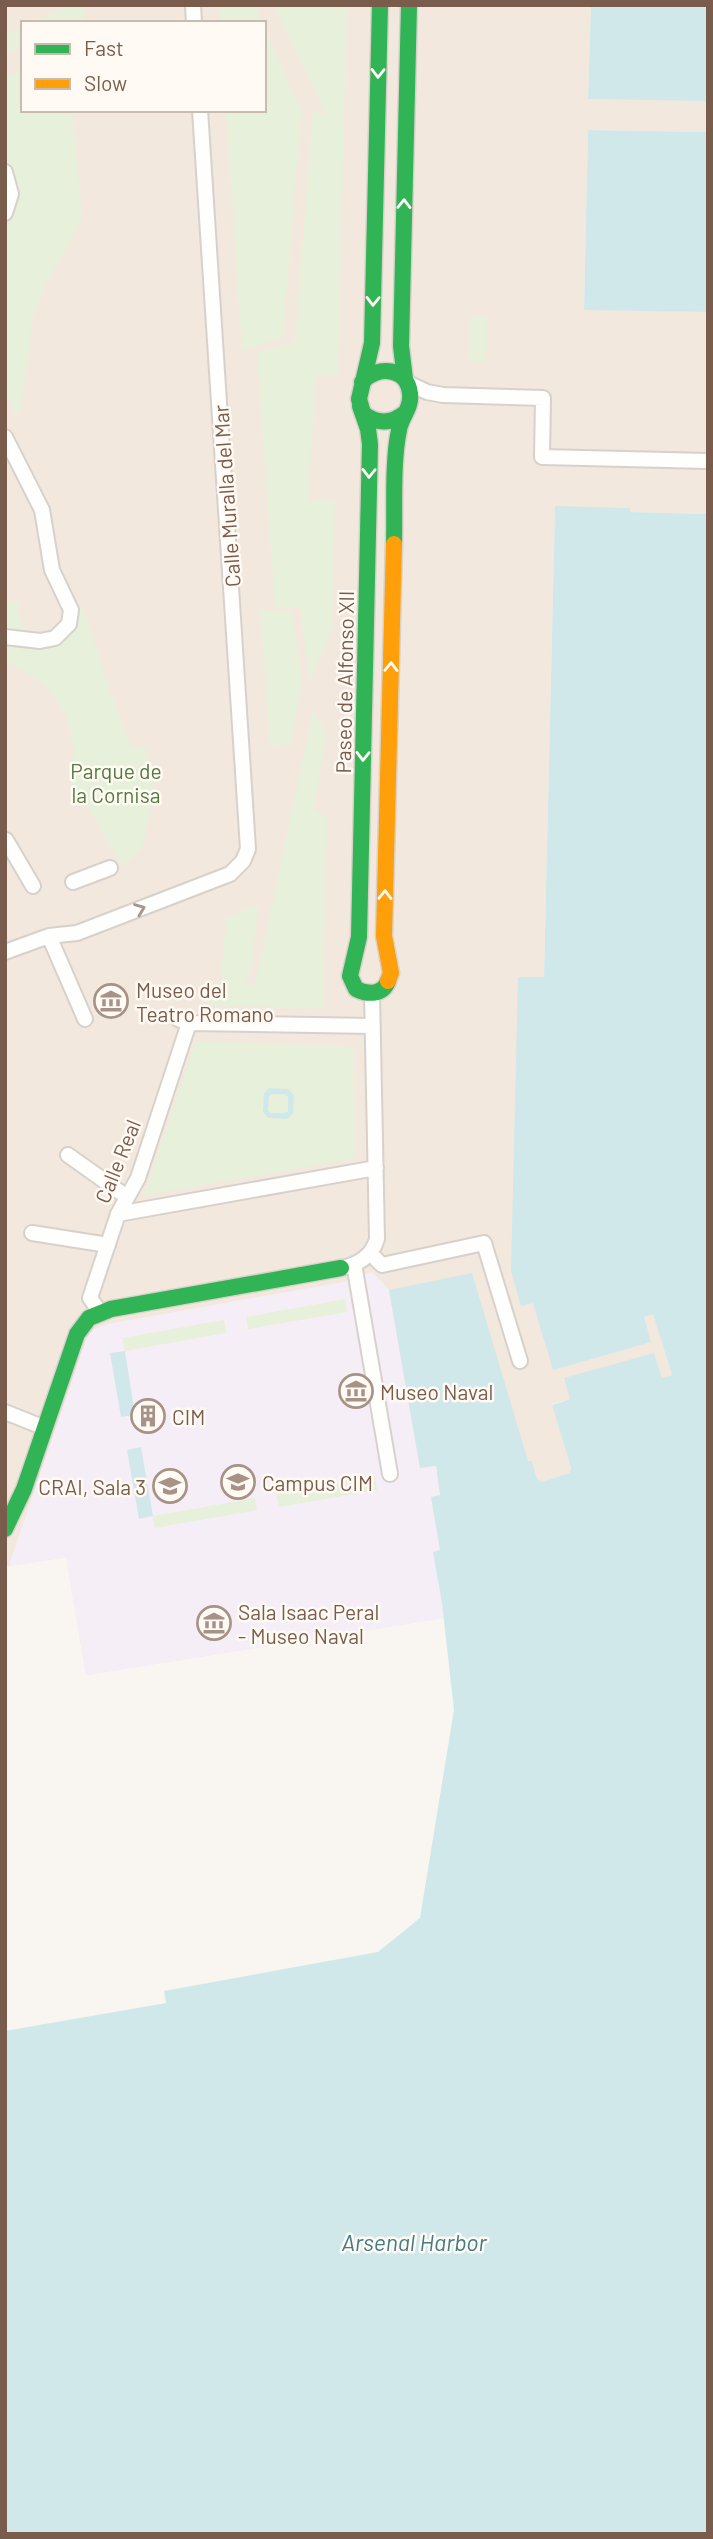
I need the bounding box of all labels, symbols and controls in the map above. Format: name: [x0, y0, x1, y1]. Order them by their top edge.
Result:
legend: [21, 21, 266, 112]
text: Fast: [84, 35, 124, 60]
one-way arrow: [371, 68, 386, 79]
text: Slow: [84, 70, 127, 95]
one-way arrow: [396, 198, 412, 209]
one-way arrow: [366, 296, 381, 307]
street label: Calle Muralla del Mar: [207, 404, 245, 588]
one-way arrow: [361, 468, 377, 479]
street label: Paseo de Alfonso XII: [330, 590, 358, 774]
one-way arrow: [384, 662, 399, 673]
one-way arrow: [355, 751, 371, 762]
park label: Parque de la Cornisa: [70, 758, 162, 807]
one-way arrow: [378, 889, 393, 900]
one-way arrow: [134, 903, 146, 917]
place label: Museo del Teatro Romano: [136, 977, 274, 1026]
museum icon: Museo del Teatro Romano: [92, 982, 130, 1020]
street label: Calle Real: [89, 1116, 145, 1206]
museum icon: Museo Naval: [337, 1372, 375, 1410]
place label: Museo Naval: [380, 1379, 493, 1404]
building icon: CIM: [129, 1397, 167, 1435]
place label: CIM: [172, 1404, 205, 1429]
school or university icon: Campus CIM: [219, 1463, 257, 1501]
school or university icon: CRAI, Sala 3: [151, 1467, 189, 1505]
place label: Campus CIM: [262, 1470, 373, 1495]
place label: CRAI, Sala 3: [38, 1474, 146, 1499]
place label: Sala Isaac Peral - Museo Naval: [238, 1599, 379, 1648]
museum icon: Sala Isaac Peral - Museo Naval: [195, 1604, 233, 1642]
water label: Arsenal Harbor: [341, 2228, 487, 2256]

